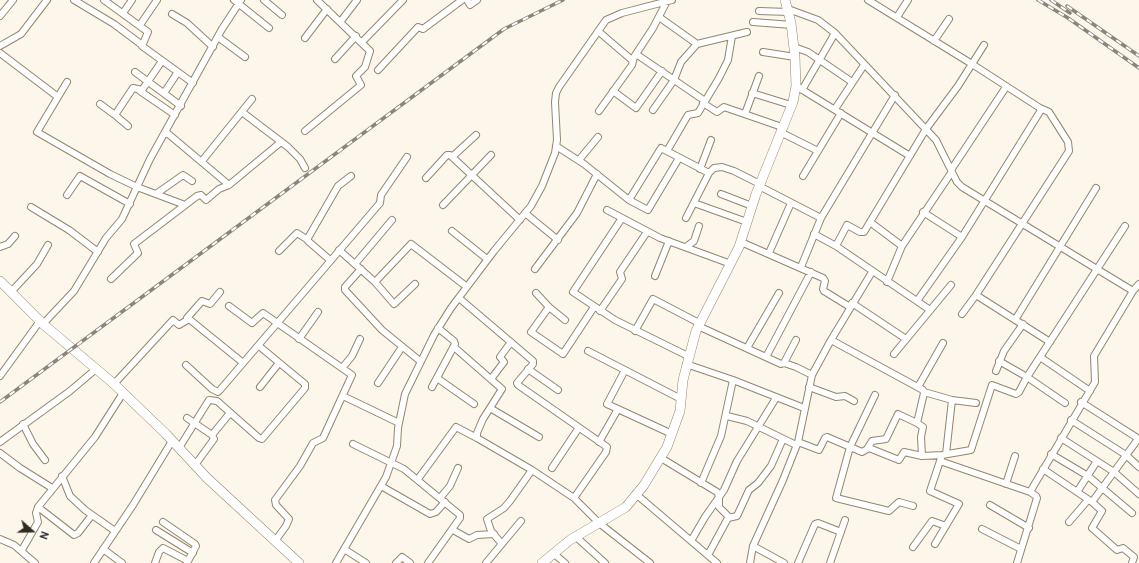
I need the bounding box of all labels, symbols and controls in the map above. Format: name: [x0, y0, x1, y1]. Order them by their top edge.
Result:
north arrow: [12, 511, 52, 551]
text: N: [35, 529, 51, 541]

